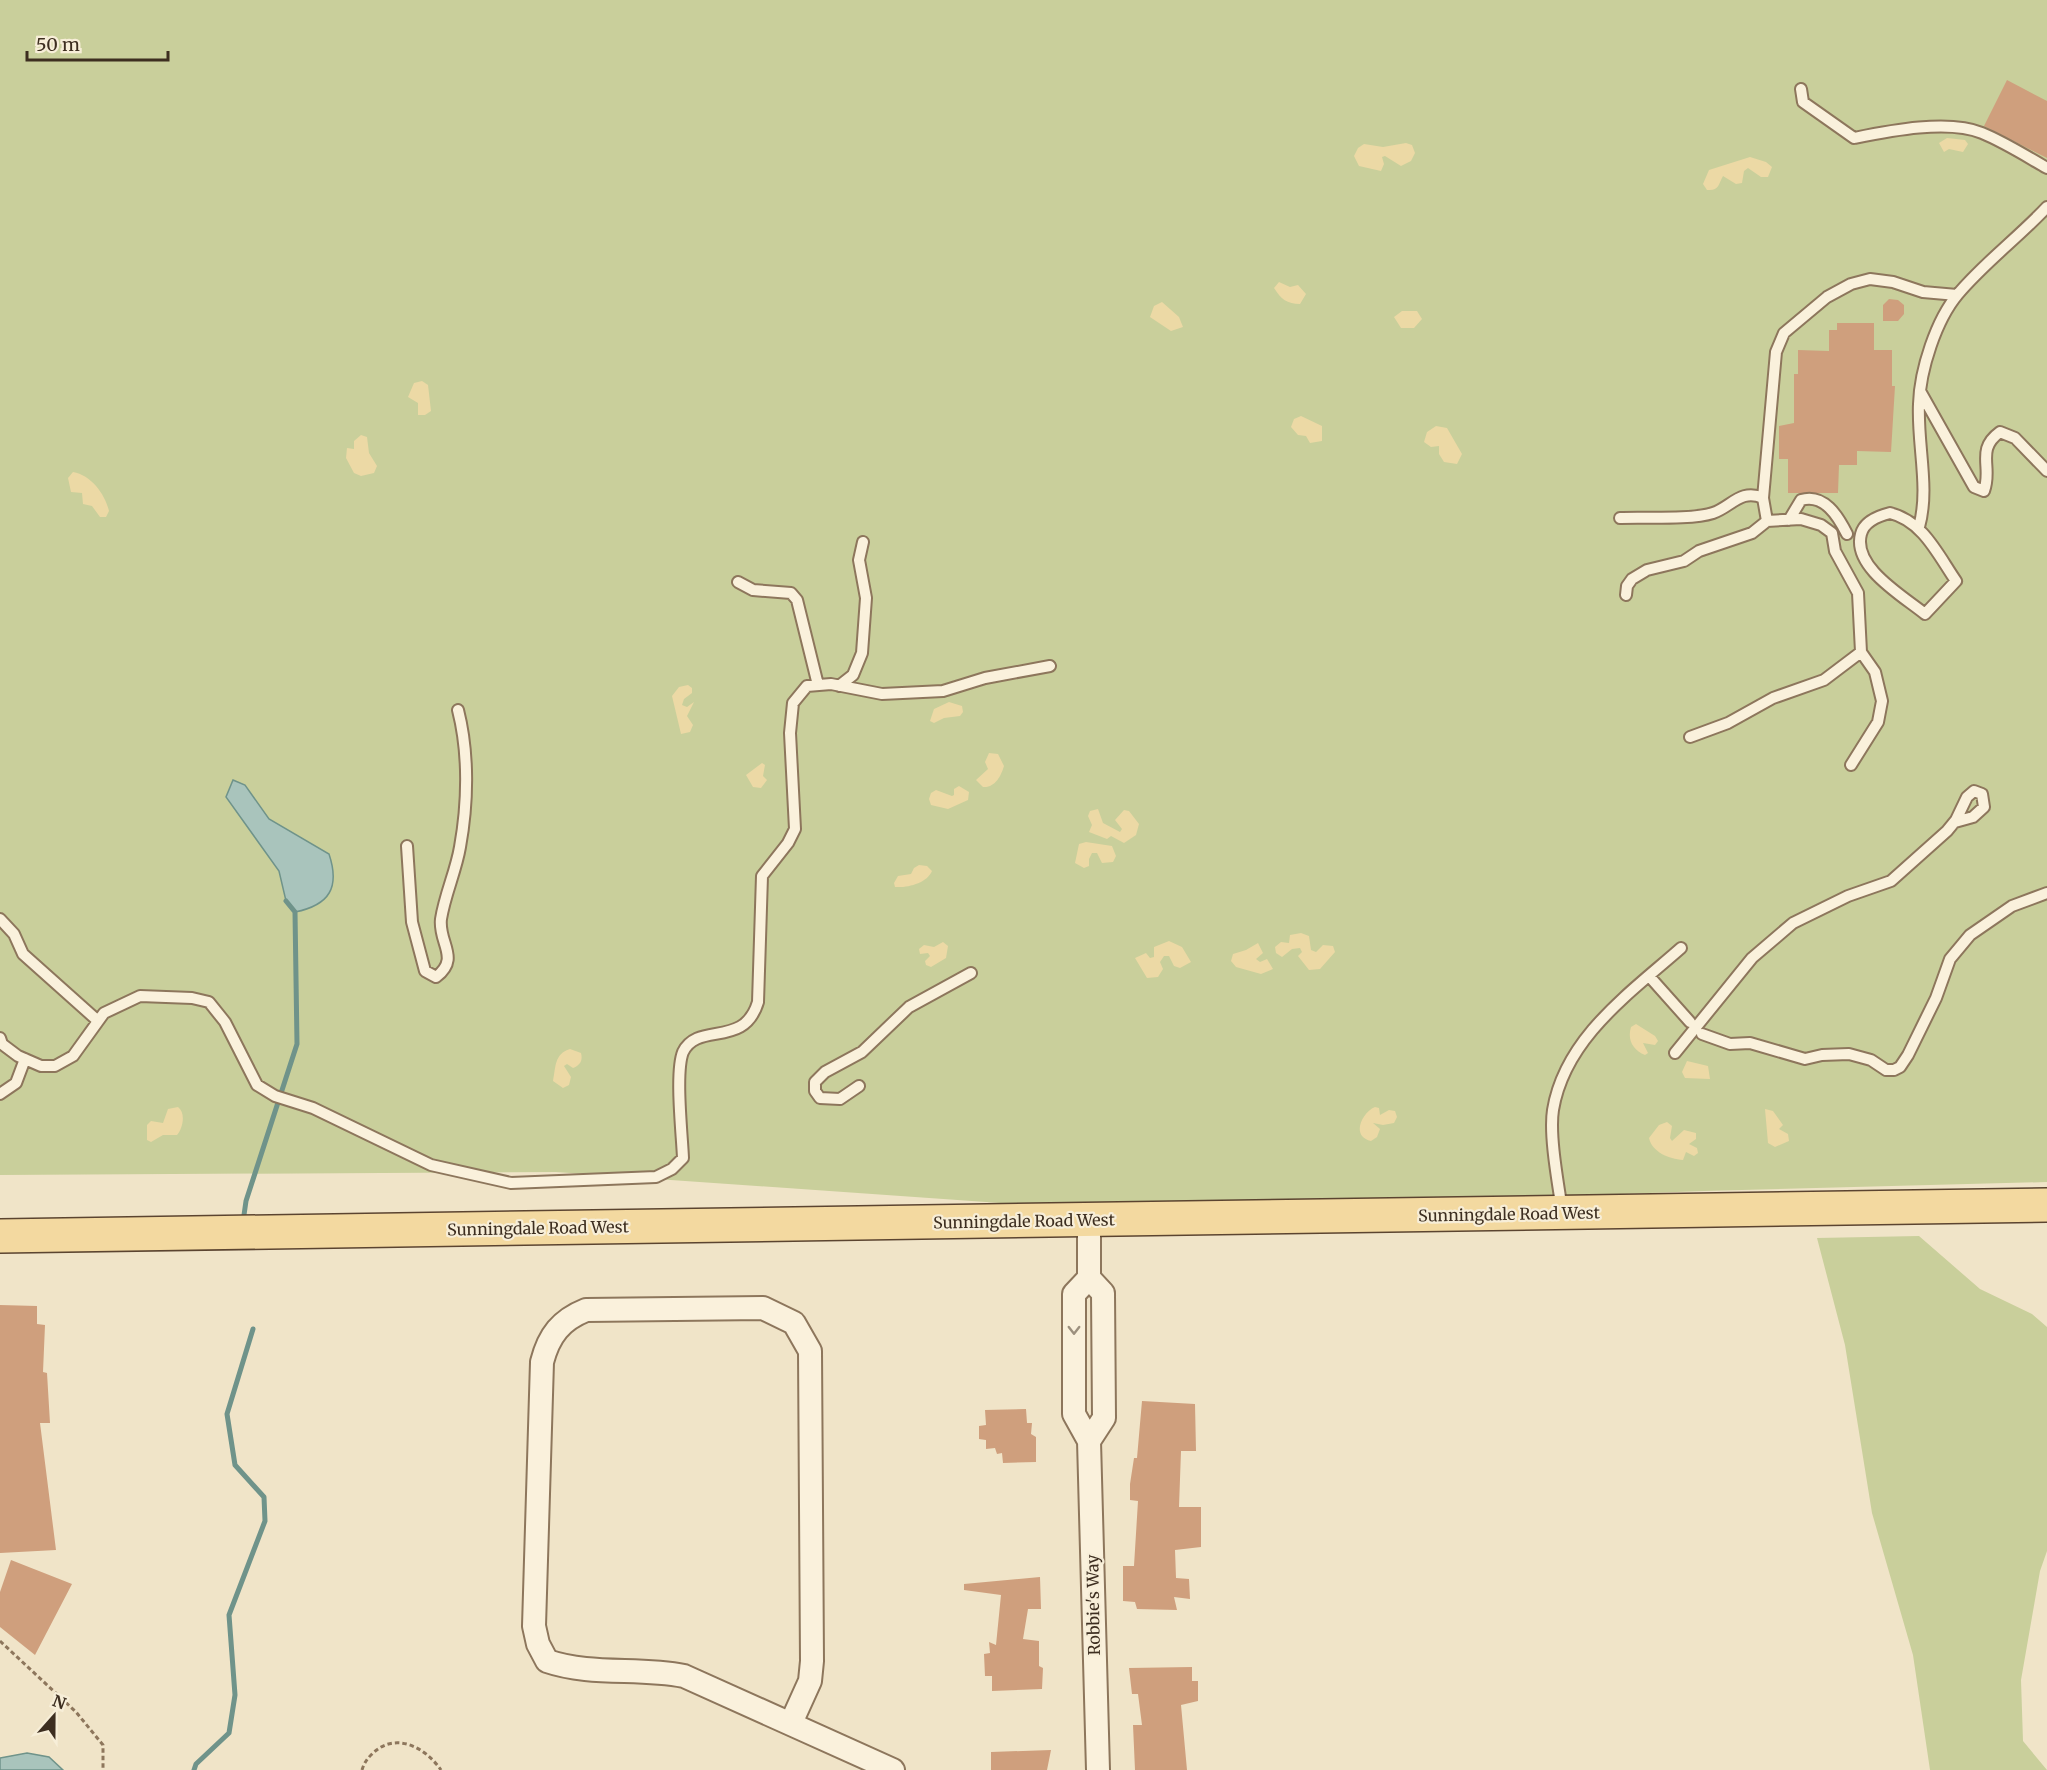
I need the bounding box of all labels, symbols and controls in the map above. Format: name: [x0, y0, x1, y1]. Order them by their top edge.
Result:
scale bar: [27, 24, 168, 62]
text: 50 m: [36, 33, 80, 56]
street label: Sunningdale Road West: [1418, 1202, 1601, 1226]
street label: Sunningdale Road West: [933, 1209, 1116, 1233]
street label: Sunningdale Road West: [447, 1216, 630, 1240]
one-way arrow: [1068, 1326, 1080, 1335]
street label: Robbie's Way: [1082, 1554, 1104, 1656]
north arrow: [24, 1686, 84, 1746]
text: N: [50, 1690, 69, 1714]

